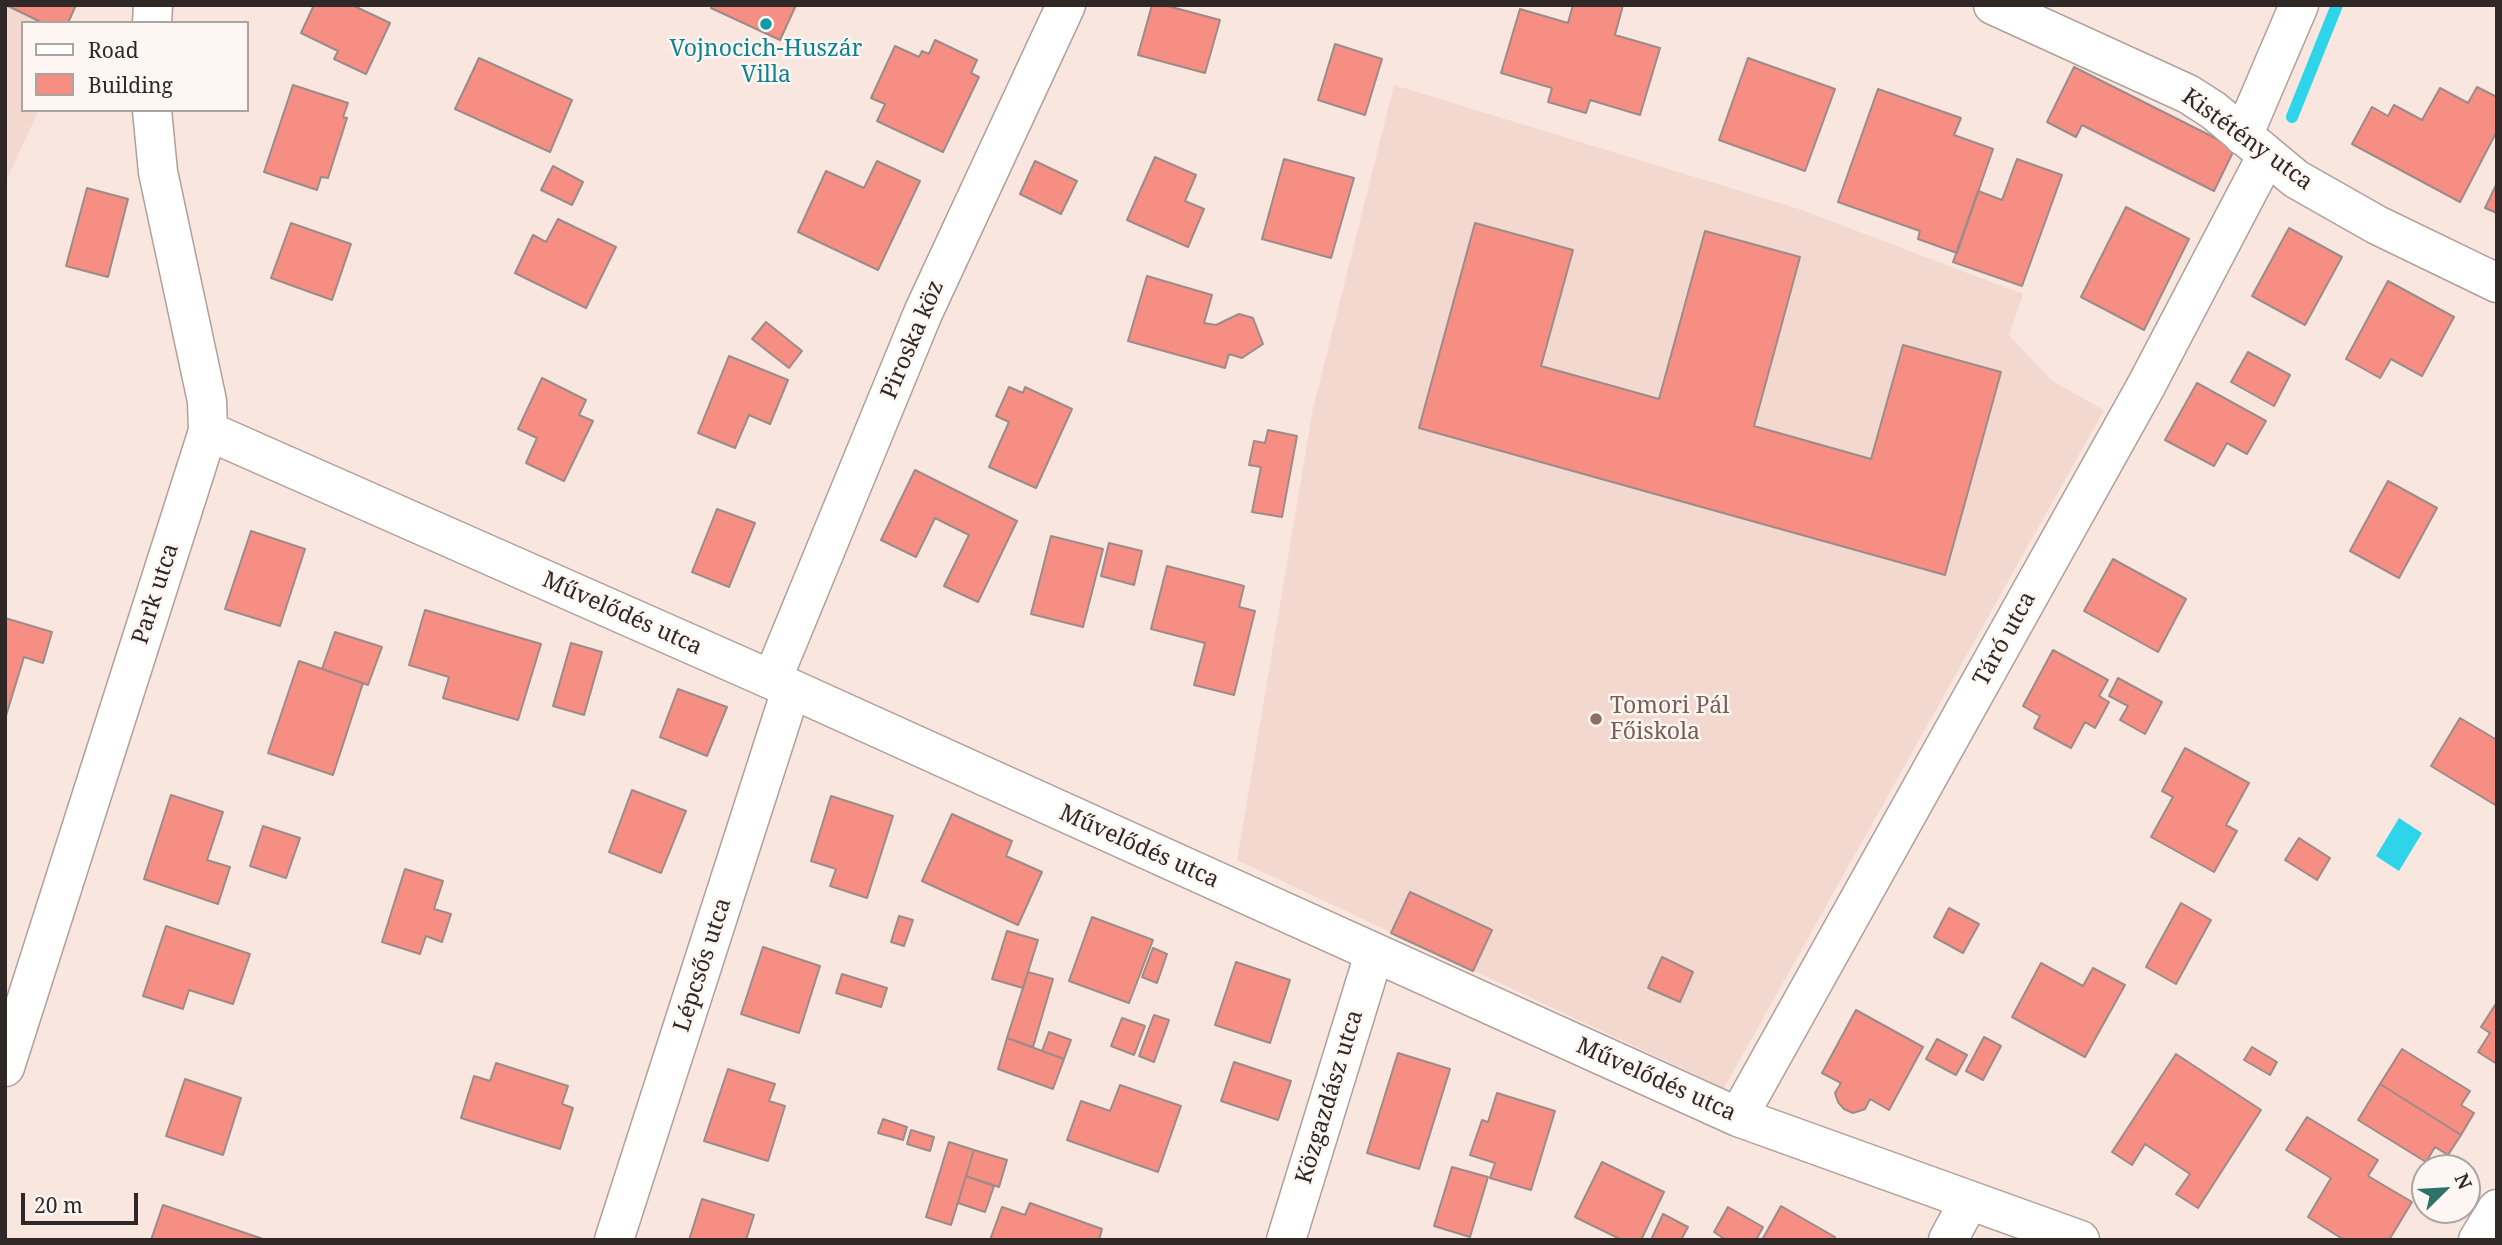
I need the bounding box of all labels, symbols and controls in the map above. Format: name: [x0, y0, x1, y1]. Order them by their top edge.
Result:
marker: Vojnocich-Huszár Villa: [758, 16, 774, 32]
legend: [21, 21, 248, 112]
place label: Vojnocich-Huszár Villa: [670, 35, 862, 89]
text: Road: [88, 36, 139, 64]
text: Building: [88, 71, 173, 99]
street label: Kistétény utca: [2176, 83, 2318, 197]
street label: Piroska köz: [876, 277, 950, 403]
street label: Park utca: [127, 540, 185, 648]
street label: Művelődés utca: [538, 566, 706, 662]
street label: Táró utca: [1968, 587, 2042, 691]
place label: Tomori Pál Főiskola: [1610, 692, 1729, 746]
marker: Tomori Pál Főiskola: [1588, 711, 1604, 727]
street label: Művelődés utca: [1055, 799, 1223, 895]
street label: Lépcsős utca: [668, 895, 738, 1035]
street label: Közgazdász utca: [1291, 1007, 1369, 1187]
street label: Művelődés utca: [1572, 1032, 1740, 1128]
north arrow: [2411, 1154, 2481, 1224]
text: N: [2448, 1169, 2478, 1193]
scale bar: [24, 1178, 142, 1222]
text: 20 m: [34, 1191, 83, 1219]

